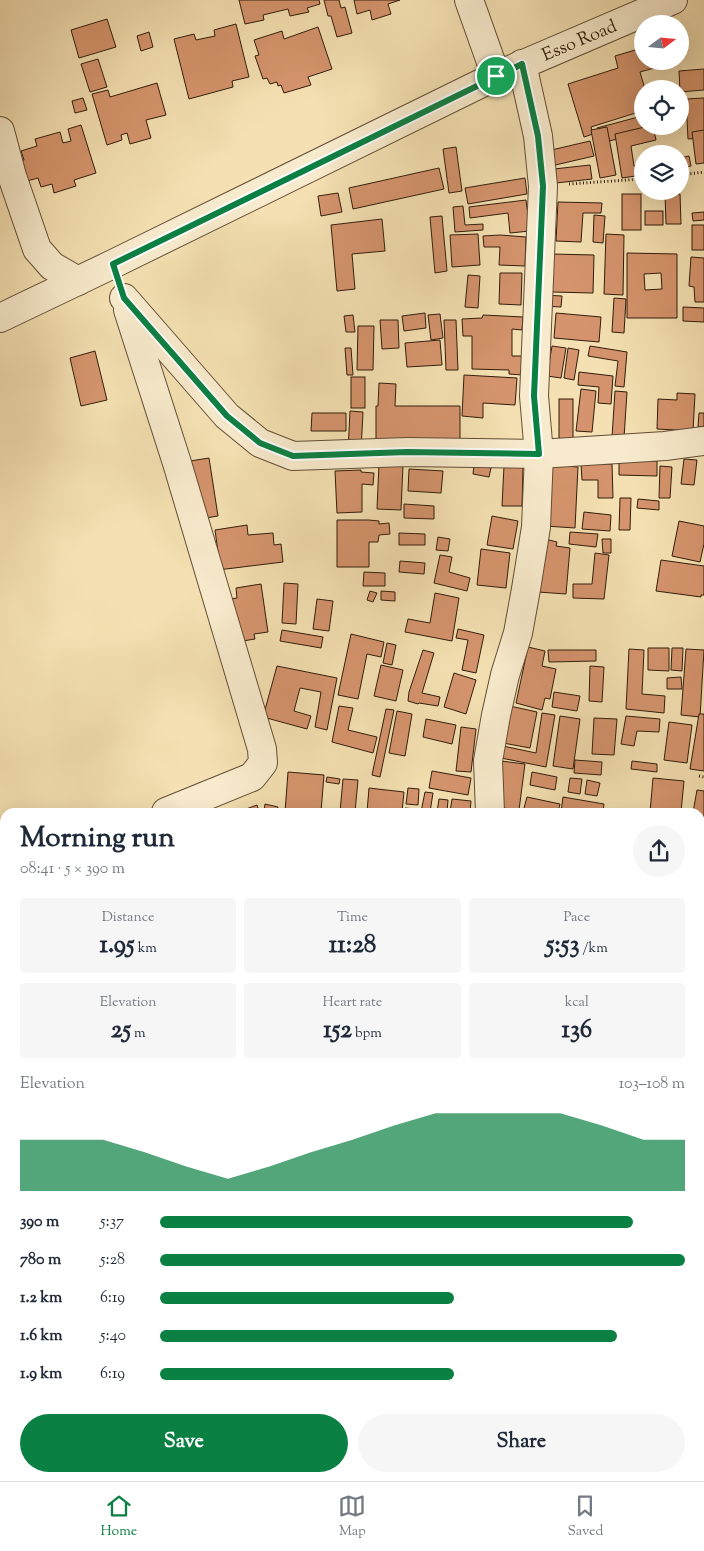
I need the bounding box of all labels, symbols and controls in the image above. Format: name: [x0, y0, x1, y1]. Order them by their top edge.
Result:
street label: Esso Road: [538, 14, 621, 69]
north arrow: [634, 15, 689, 70]
map controls: [634, 15, 689, 200]
pin: [475, 55, 517, 97]
icon: arrive: [482, 62, 510, 90]
button: locate: [634, 80, 689, 135]
button: layers: [634, 145, 689, 200]
text: Morning run: [20, 819, 175, 859]
button: share: [633, 825, 685, 877]
text: 08:41 · 5 × 390 m: [20, 858, 125, 881]
text: Distance: [102, 908, 155, 928]
text: Time: [337, 908, 368, 928]
text: Pace: [563, 908, 590, 928]
text: 1.95: [99, 928, 135, 964]
text: 11:28: [329, 928, 376, 964]
text: 5:53: [546, 928, 580, 964]
text: km: [135, 939, 157, 959]
text: /km: [580, 939, 608, 959]
text: Elevation: [100, 993, 157, 1013]
text: Heart rate: [323, 993, 382, 1013]
text: kcal: [565, 993, 589, 1013]
text: 25: [111, 1013, 131, 1049]
text: 152: [323, 1013, 352, 1049]
text: 136: [561, 1013, 592, 1049]
text: m: [131, 1024, 146, 1044]
text: bpm: [352, 1024, 382, 1044]
text: Elevation: [20, 1073, 85, 1096]
text: 103–108 m: [619, 1073, 685, 1096]
text: 390 m: [20, 1211, 59, 1234]
text: 5:37: [100, 1211, 124, 1234]
text: 780 m: [20, 1249, 61, 1272]
text: 5:28: [100, 1249, 125, 1272]
text: 1.2 km: [20, 1287, 62, 1310]
text: 6:19: [100, 1287, 125, 1310]
text: 1.6 km: [20, 1325, 62, 1348]
text: 5:40: [100, 1325, 126, 1348]
text: 1.9 km: [20, 1363, 62, 1386]
text: 6:19: [100, 1363, 125, 1386]
button: Save: [20, 1414, 348, 1472]
button: Share: [358, 1414, 685, 1472]
tab: Home: [101, 1492, 137, 1542]
tab: Map: [338, 1492, 366, 1542]
tab: Saved: [567, 1492, 603, 1542]

